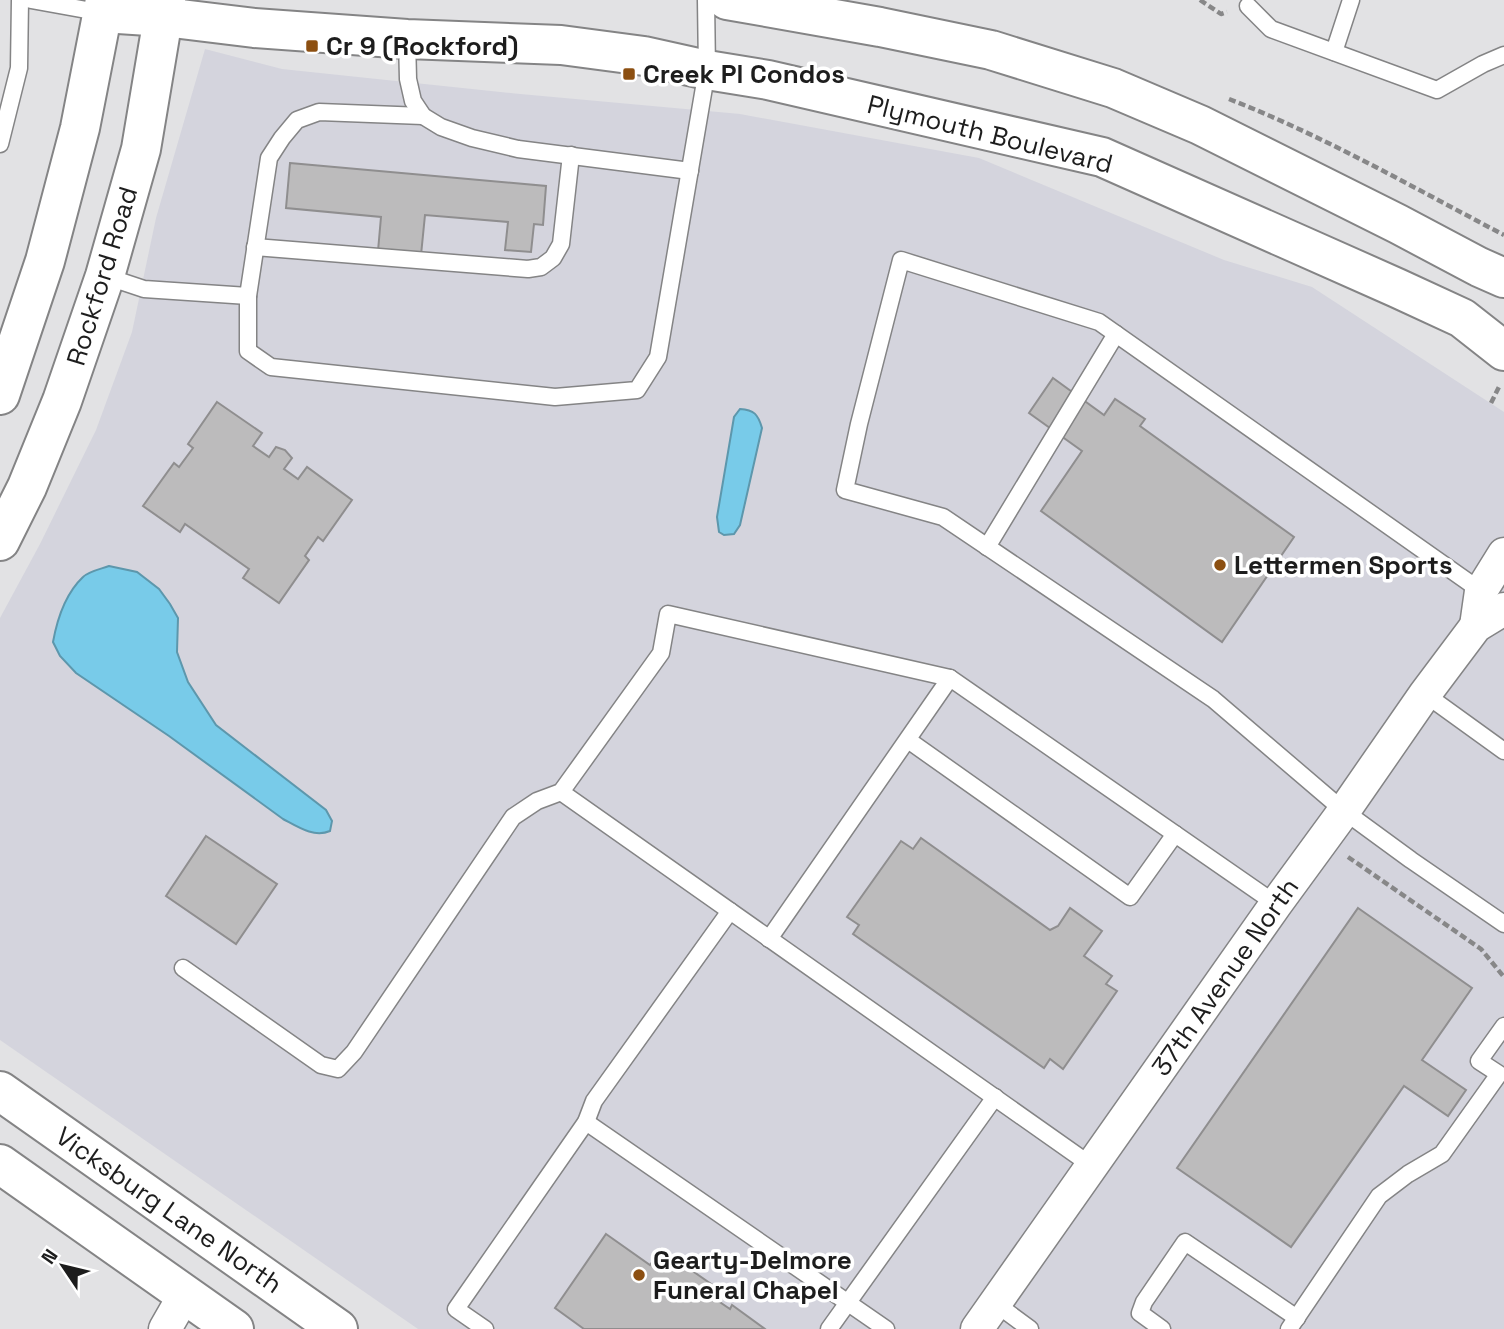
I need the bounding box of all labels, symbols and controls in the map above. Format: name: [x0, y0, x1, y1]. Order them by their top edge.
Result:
place label: Cr 9 (Rockford): [326, 29, 518, 63]
marker: Cr 9 (Rockford): [304, 38, 320, 54]
place label: Creek Pl Condos: [643, 57, 845, 91]
marker: Creek Pl Condos: [621, 66, 637, 82]
street label: Plymouth Boulevard: [864, 87, 1116, 181]
street label: Rockford Road: [59, 182, 145, 370]
place label: Lettermen Sports: [1234, 548, 1453, 582]
marker: Lettermen Sports: [1212, 557, 1228, 573]
street label: 37th Avenue North: [1144, 871, 1306, 1083]
street label: Vicksburg Lane North: [50, 1120, 288, 1300]
north arrow: [28, 1231, 98, 1301]
place label: Gearty-Delmore Funeral Chapel: [653, 1243, 852, 1307]
marker: Gearty-Delmore Funeral Chapel: [631, 1267, 647, 1283]

